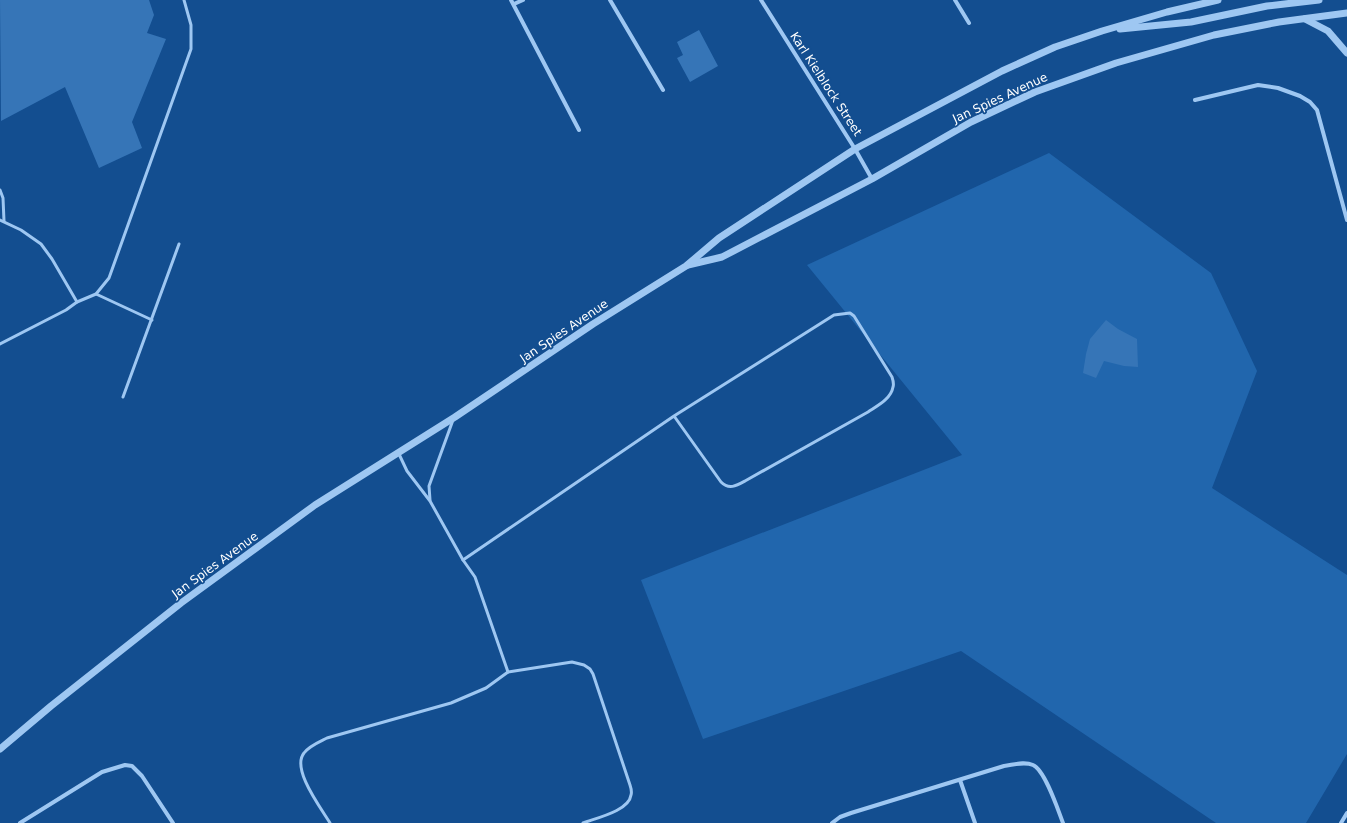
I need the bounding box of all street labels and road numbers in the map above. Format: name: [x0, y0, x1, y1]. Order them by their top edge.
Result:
street label: Karl Kielblock Street: [787, 29, 865, 139]
street label: Jan Spies Avenue: [949, 70, 1050, 127]
street label: Jan Spies Avenue: [517, 296, 611, 366]
street label: Jan Spies Avenue: [168, 529, 261, 601]

